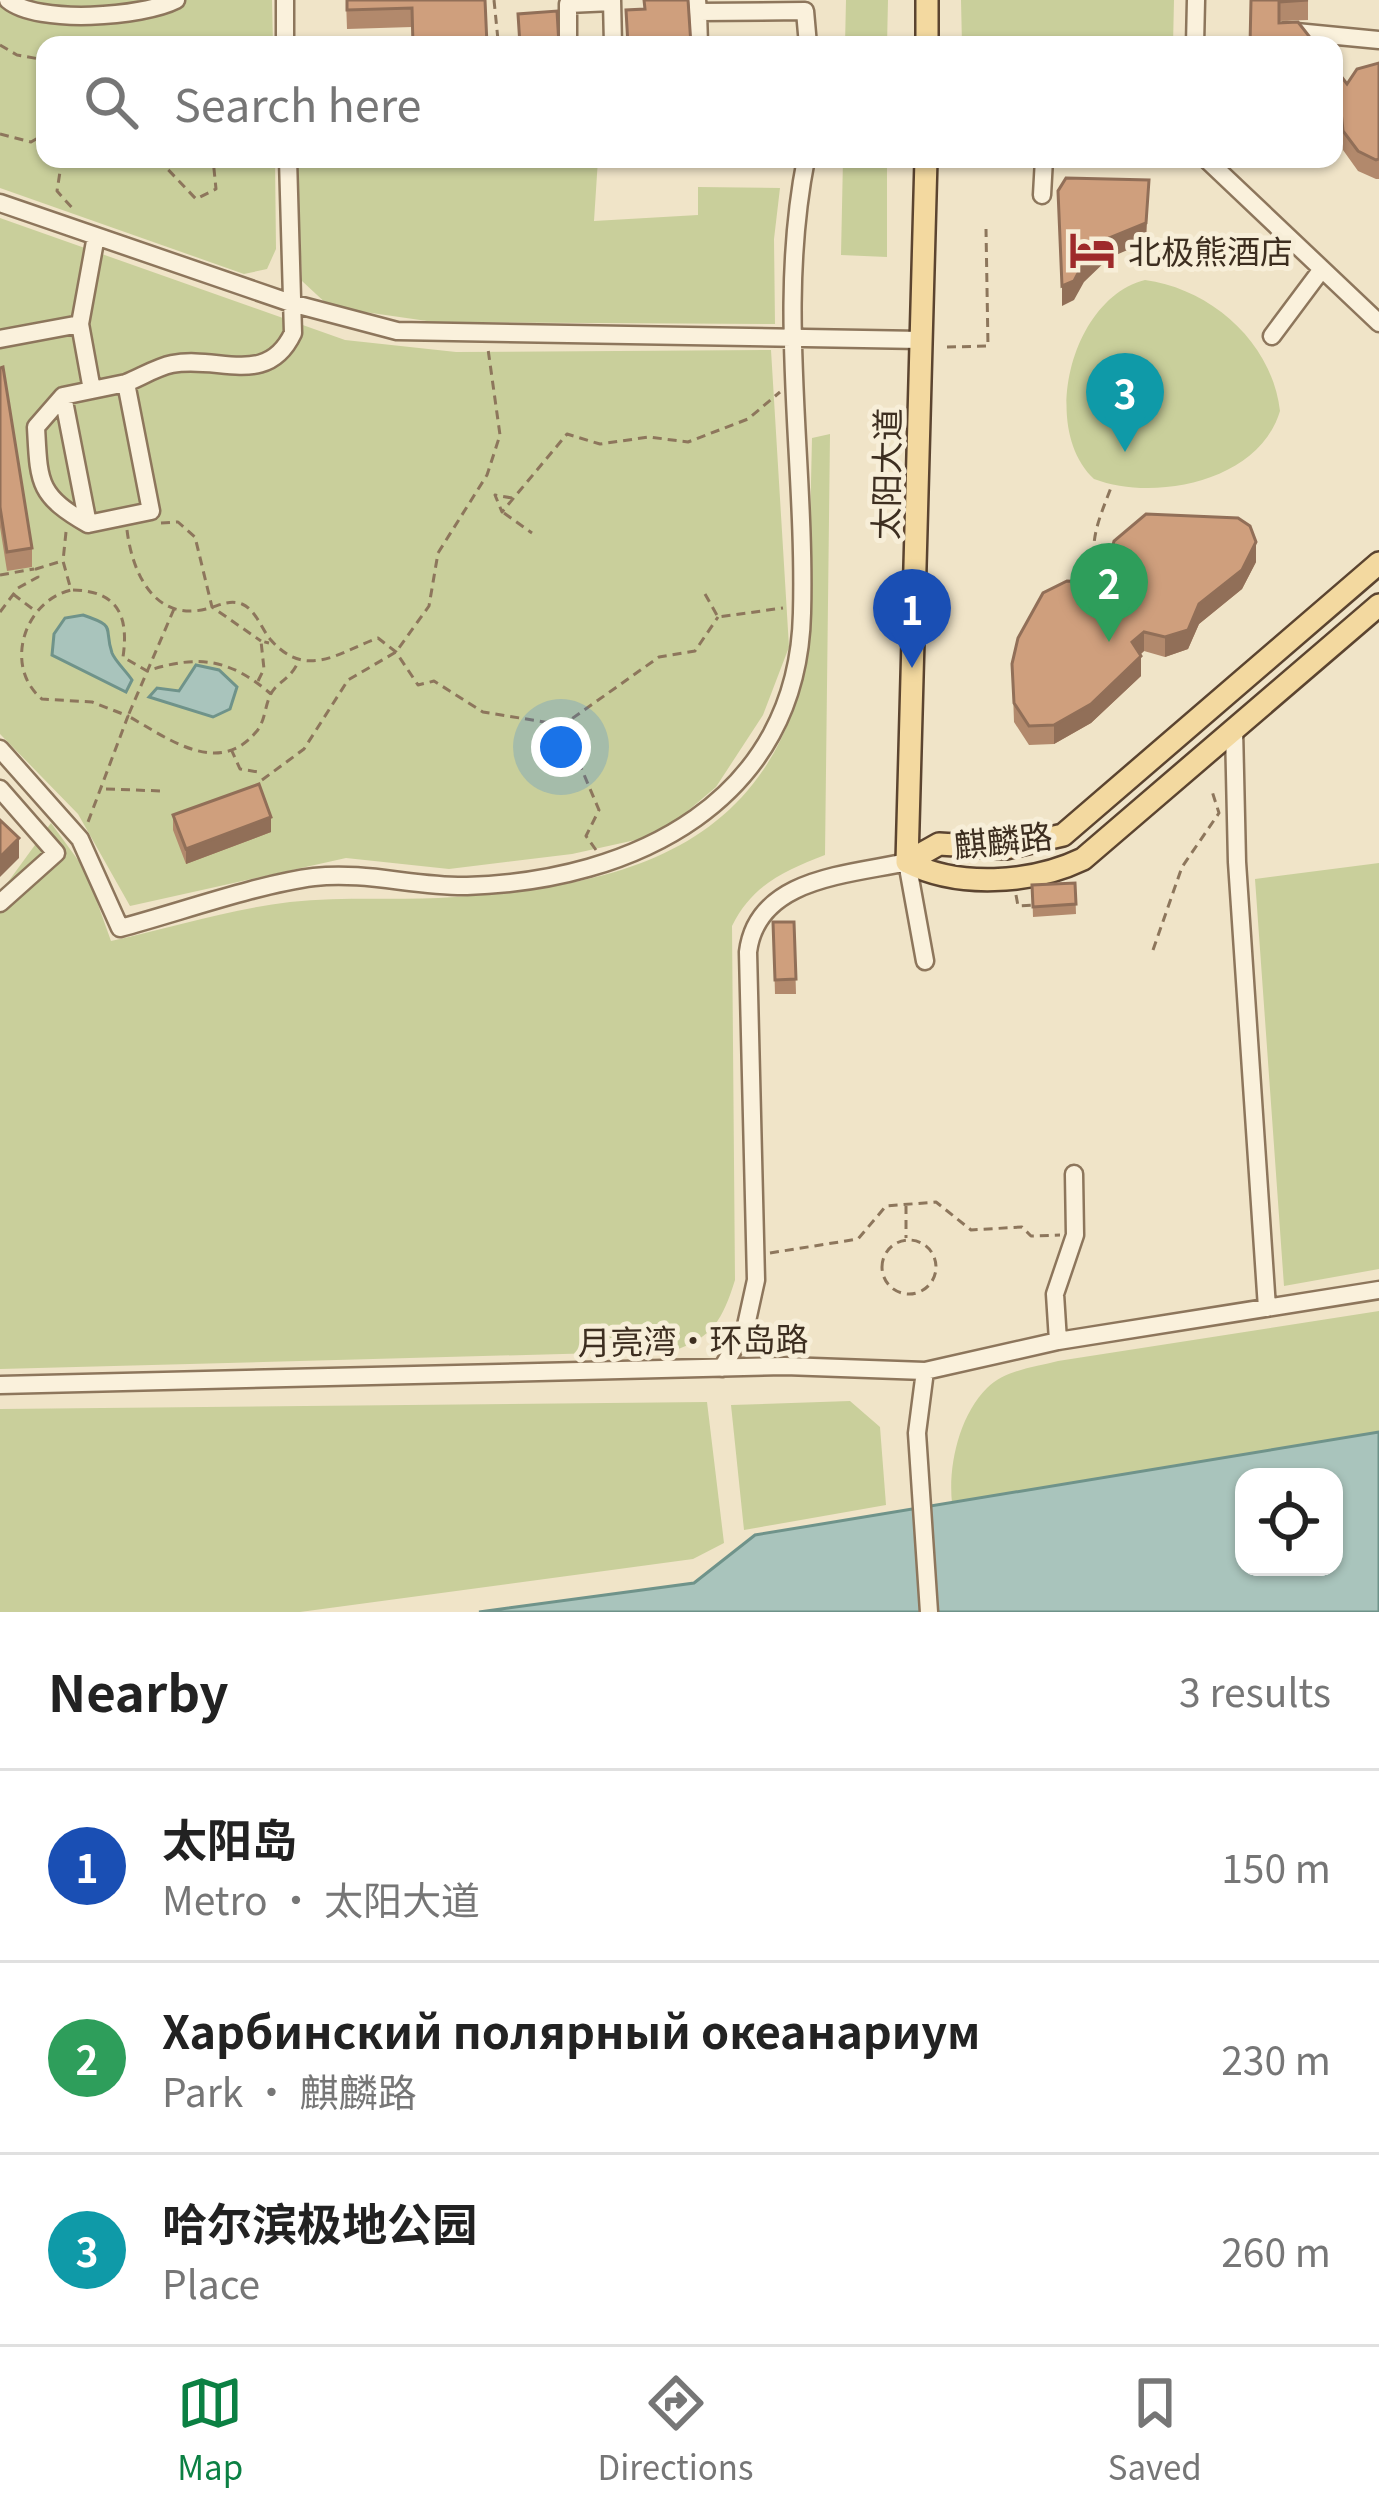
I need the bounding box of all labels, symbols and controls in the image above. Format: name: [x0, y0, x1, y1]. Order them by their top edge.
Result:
search box: [36, 36, 1343, 168]
icon: search: [78, 69, 144, 135]
text: Search here: [174, 70, 421, 135]
hotel icon: 北极熊酒店: [1067, 225, 1117, 275]
place label: 北极熊酒店: [1128, 226, 1293, 274]
pin: 3: [1086, 353, 1164, 452]
street label: 太阳大道: [860, 408, 910, 540]
pin: 2: [1070, 543, 1148, 642]
pin: 1: [873, 569, 951, 668]
your location: [531, 717, 591, 777]
street label: 麒麟路: [951, 810, 1055, 868]
street label: 月亮湾·环岛路: [577, 1313, 809, 1365]
map controls: [1235, 1468, 1343, 1576]
button: locate: [1235, 1468, 1343, 1576]
text: Nearby: [48, 1653, 229, 1727]
text: 3 results: [1179, 1662, 1331, 1718]
text: 太阳岛: [162, 1805, 297, 1870]
text: 1: [75, 1838, 99, 1894]
text: 150 m: [1221, 1838, 1331, 1894]
text: Metro · 太阳大道: [162, 1870, 480, 1926]
text: Харбинский полярный океанариум: [162, 1997, 980, 2062]
text: 2: [75, 2030, 99, 2086]
text: 230 m: [1221, 2030, 1331, 2086]
text: Park · 麒麟路: [162, 2062, 417, 2118]
text: 哈尔滨极地公园: [162, 2189, 477, 2254]
text: 3: [75, 2222, 99, 2278]
text: 260 m: [1221, 2222, 1331, 2278]
text: Place: [162, 2254, 260, 2310]
tab: Map: [177, 2370, 243, 2490]
tab: Directions: [598, 2370, 753, 2490]
tab: Saved: [1108, 2370, 1202, 2490]

